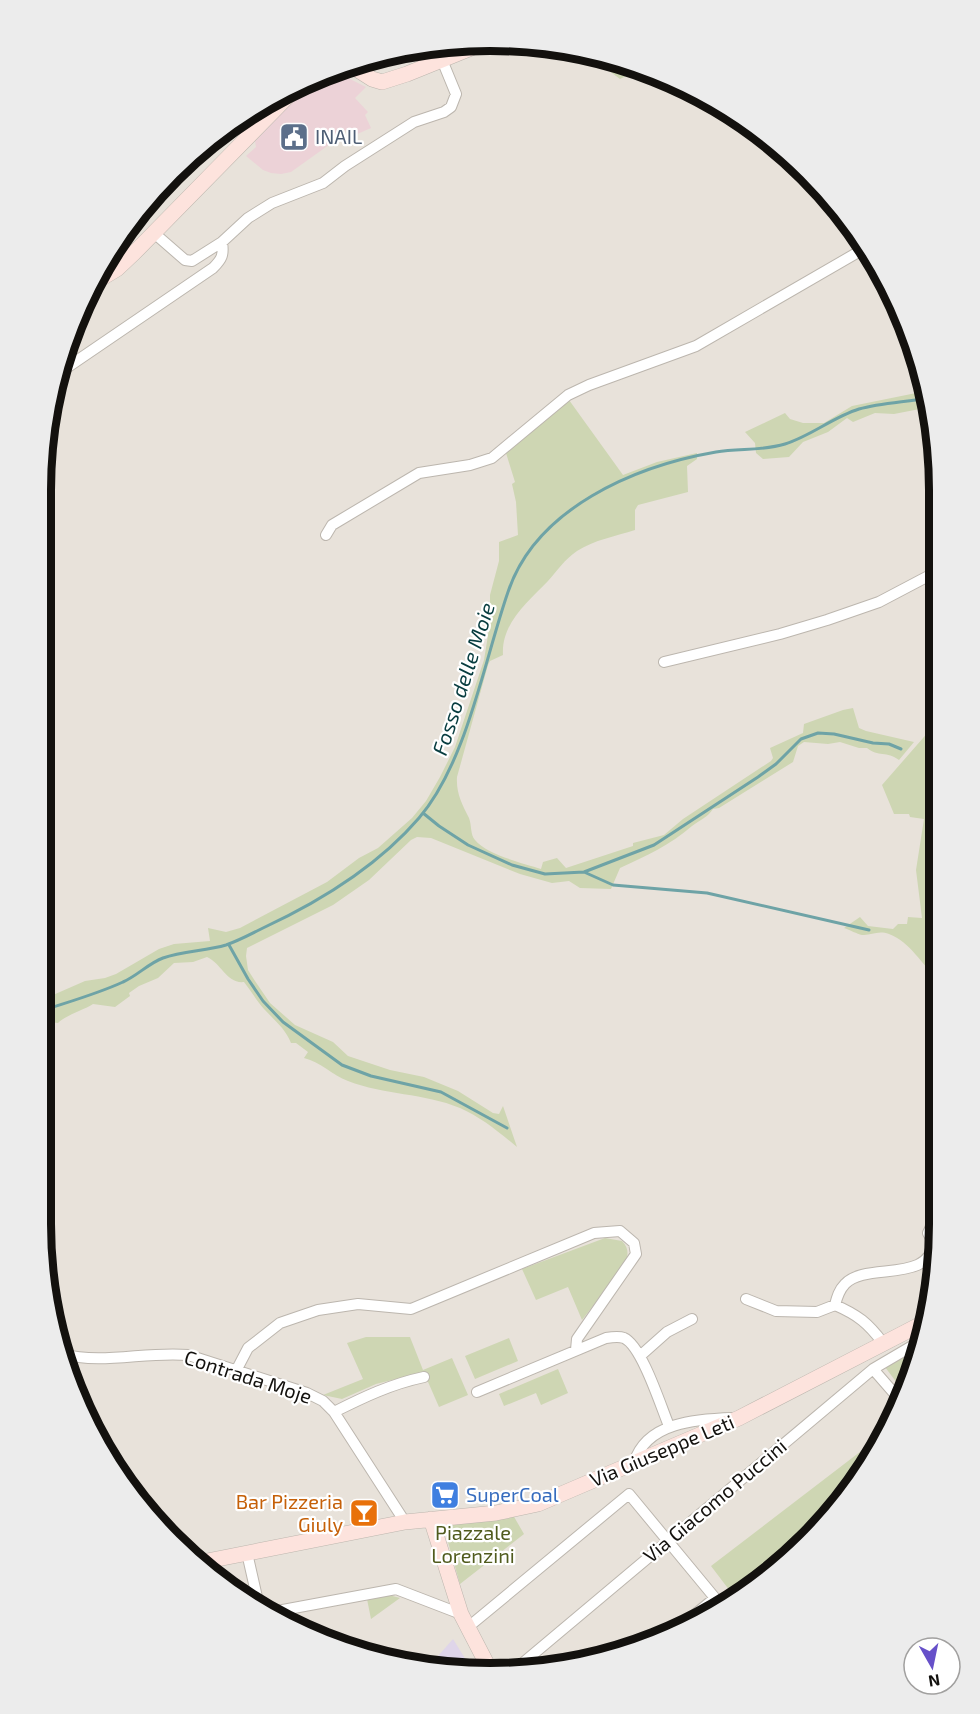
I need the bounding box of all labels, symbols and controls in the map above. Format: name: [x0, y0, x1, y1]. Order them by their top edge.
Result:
public building icon: INAIL: [278, 121, 310, 153]
place label: INAIL: [315, 124, 362, 148]
water label: Fosso delle Moie: [426, 599, 499, 758]
street label: Contrada Moje: [182, 1344, 315, 1408]
street label: Via Giuseppe Leti: [586, 1409, 737, 1491]
street label: Via Giacomo Puccini: [638, 1433, 791, 1567]
supermarket icon: SuperCoal: [429, 1479, 461, 1511]
place label: SuperCoal: [466, 1482, 559, 1506]
place label: Bar Pizzeria Giuly: [236, 1489, 343, 1536]
bar icon: Bar Pizzeria Giuly: [348, 1497, 380, 1529]
park label: Piazzale Lorenzini: [431, 1520, 515, 1567]
north arrow: [902, 1636, 962, 1696]
text: N: [927, 1671, 942, 1692]

